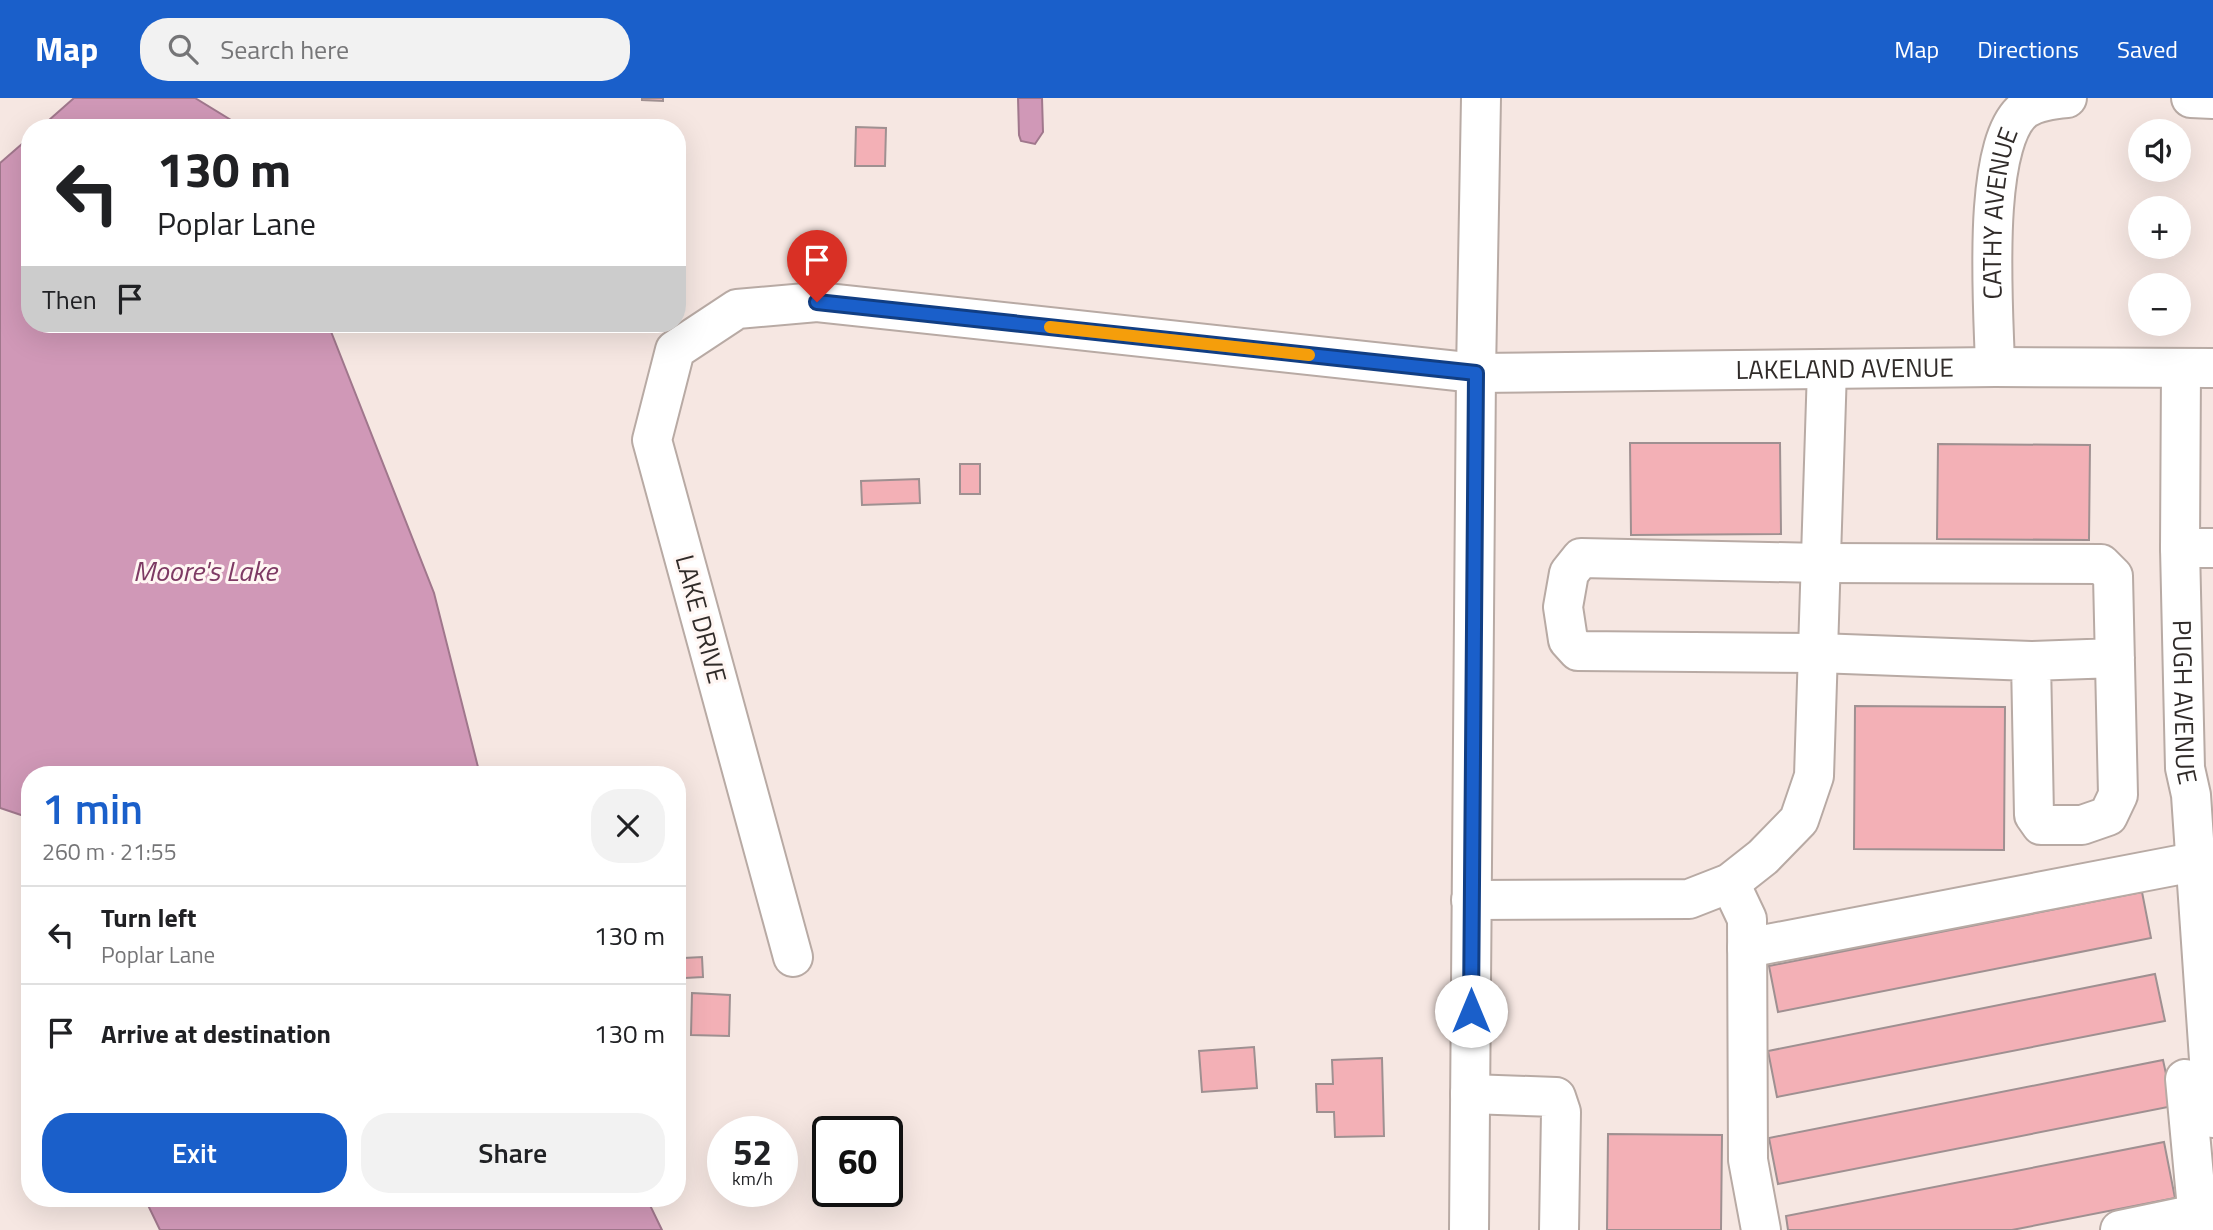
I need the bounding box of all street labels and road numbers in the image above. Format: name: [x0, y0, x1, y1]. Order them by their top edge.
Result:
street label: CATHY AVENUE: [1972, 121, 2028, 300]
street label: LAKELAND AVENUE: [1735, 347, 1954, 389]
street label: LAKE DRIVE: [666, 550, 737, 687]
street label: PUGH AVENUE: [2163, 619, 2208, 788]

